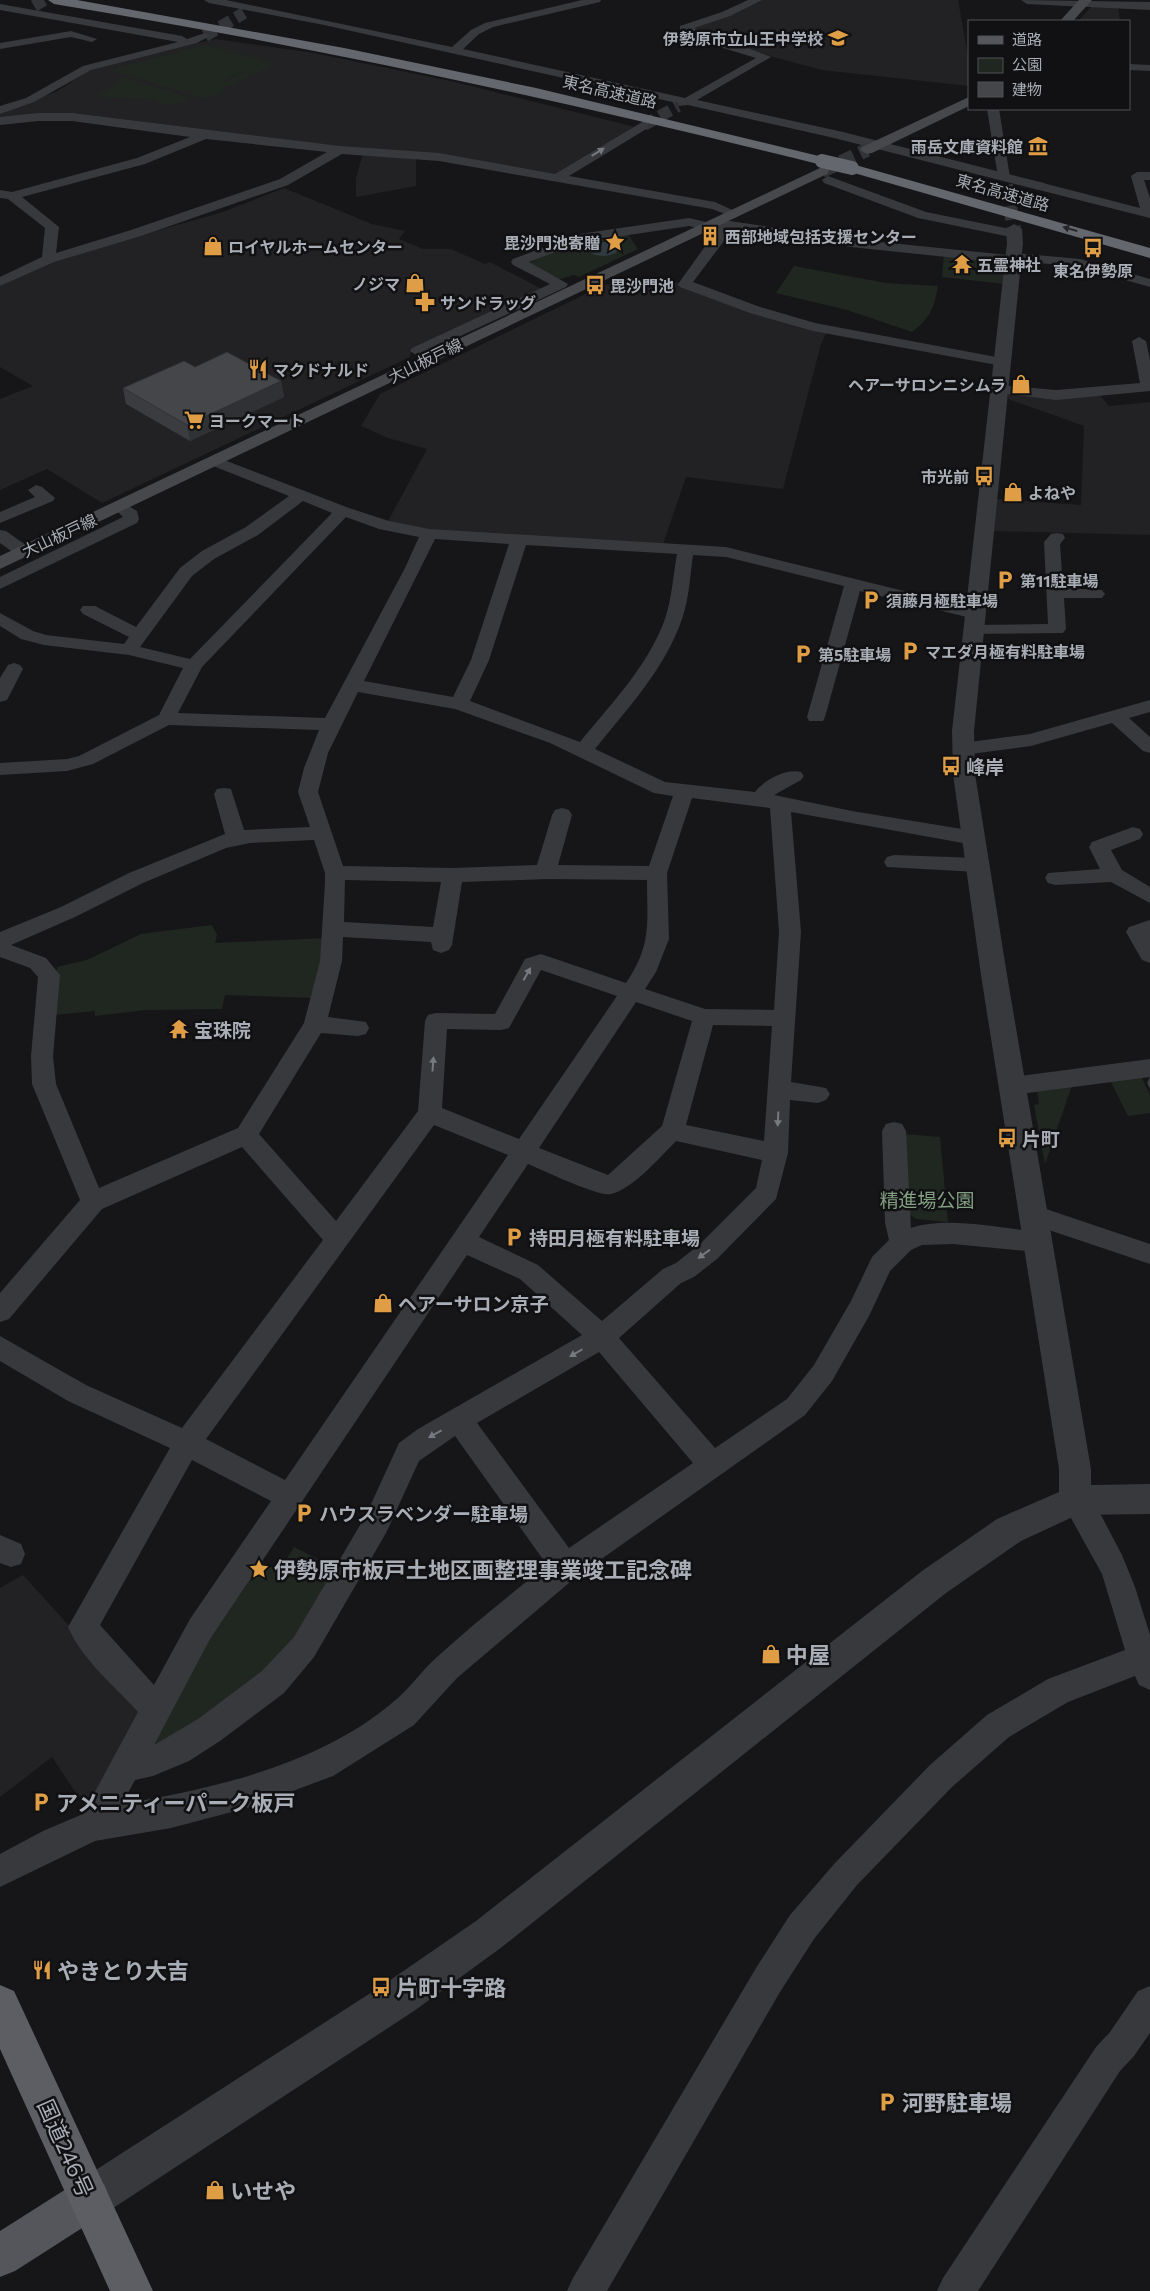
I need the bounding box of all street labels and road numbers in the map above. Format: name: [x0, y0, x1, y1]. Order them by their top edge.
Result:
street label: 東名高速道路: [561, 71, 659, 111]
street label: 東名高速道路: [954, 170, 1052, 214]
street label: 大山板戸線: [385, 334, 465, 386]
street label: 大山板戸線: [19, 509, 99, 561]
street label: 国道246号: [32, 2095, 100, 2201]

